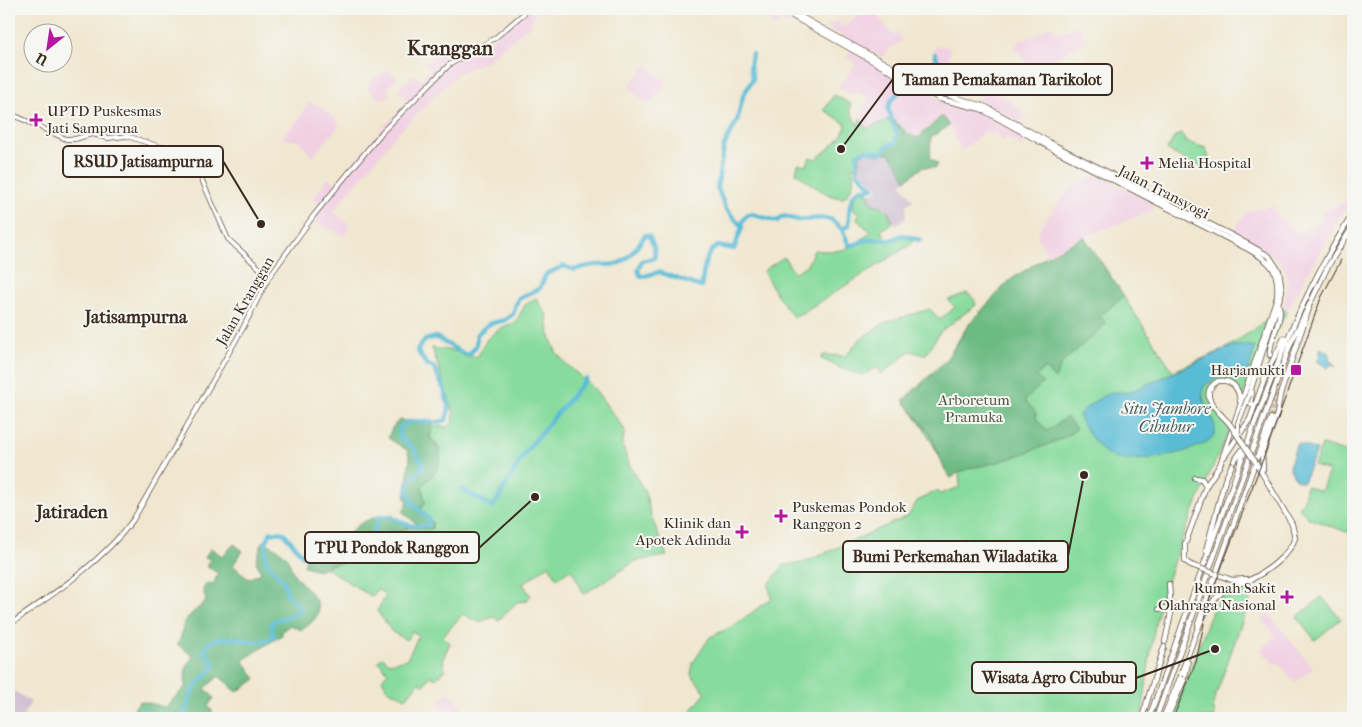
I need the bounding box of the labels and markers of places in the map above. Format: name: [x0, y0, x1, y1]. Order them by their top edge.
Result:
callout: Taman Pemakaman Tarikolot: [893, 64, 1112, 95]
place label: UPTD Puskesmas Jati Sampurna: [46, 102, 162, 137]
marker: UPTD Puskesmas Jati Sampurna: [29, 113, 43, 127]
callout: RSUD Jatisampurna: [63, 146, 223, 177]
place label: Melia Hospital: [1158, 154, 1251, 172]
marker: Melia Hospital: [1140, 156, 1154, 170]
place label: Harjamukti: [1210, 361, 1286, 379]
marker: Harjamukti: [1289, 363, 1303, 377]
place label: Puskemas Pondok Ranggon 2: [792, 498, 907, 533]
marker: Puskemas Pondok Ranggon 2: [774, 509, 788, 523]
place label: Klinik dan Apotek Adinda: [635, 514, 732, 549]
marker: Klinik dan Apotek Adinda: [735, 525, 749, 539]
callout: TPU Pondok Ranggon: [305, 532, 479, 563]
callout: Bumi Perkemahan Wiladatika: [843, 541, 1068, 572]
place label: Rumah Sakit Olahraga Nasional: [1158, 579, 1277, 614]
marker: Rumah Sakit Olahraga Nasional: [1280, 590, 1294, 604]
callout: Wisata Agro Cibubur: [972, 662, 1136, 693]

